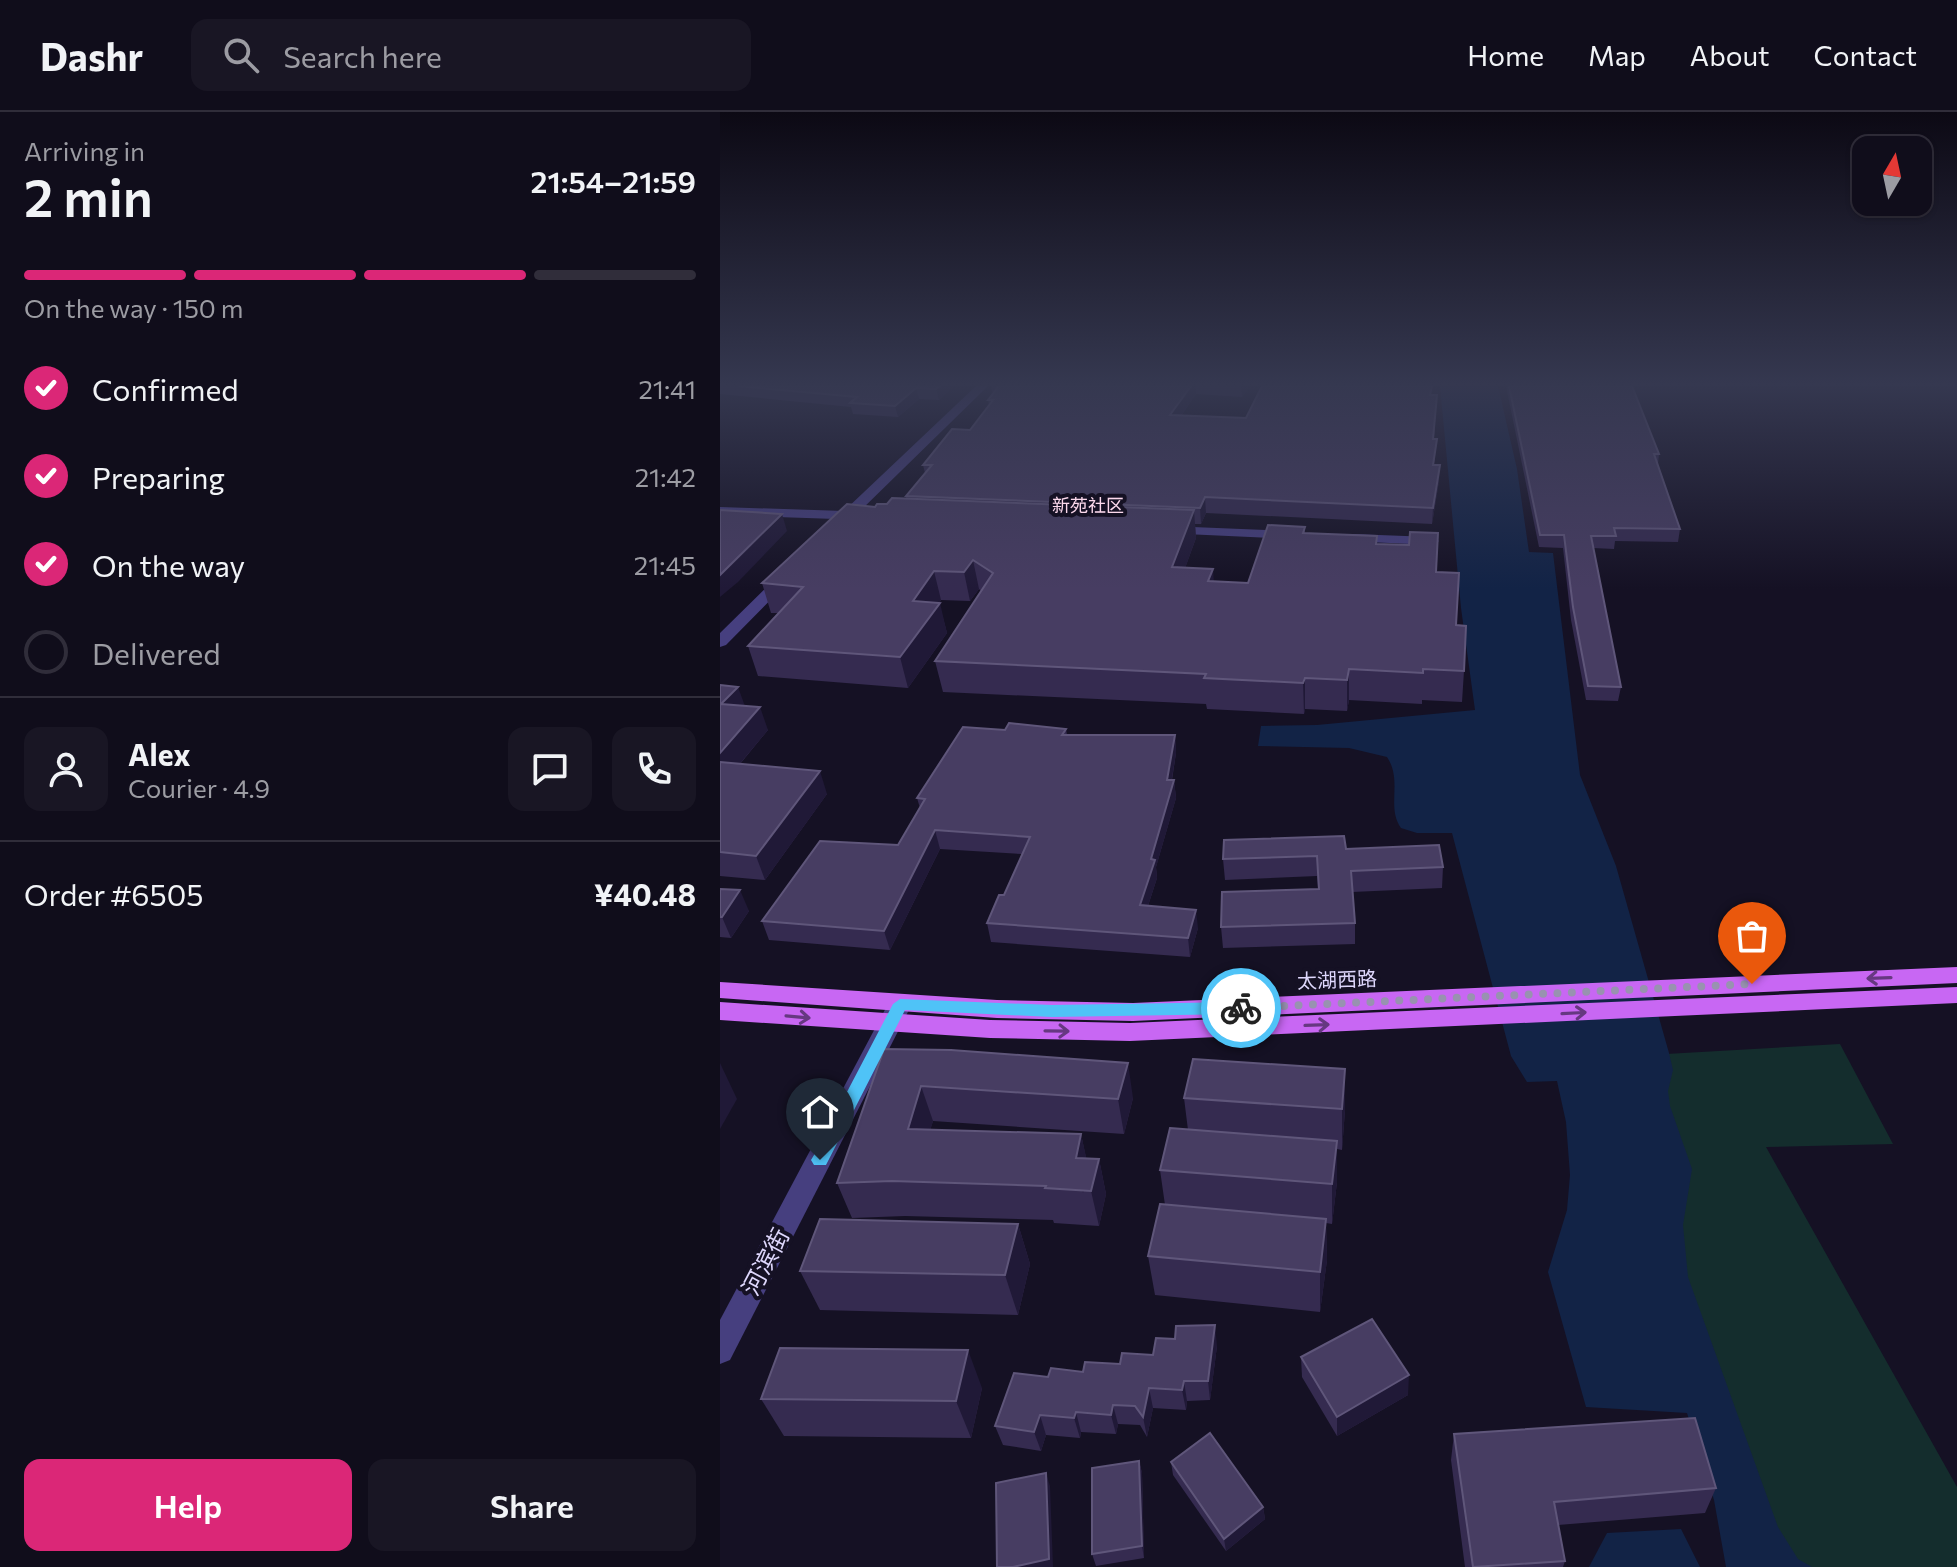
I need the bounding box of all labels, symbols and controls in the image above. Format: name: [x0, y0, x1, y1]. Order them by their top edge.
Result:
search box: [191, 19, 751, 91]
text: Dashr: [40, 32, 143, 79]
icon: search: [219, 33, 263, 77]
text: Search here: [283, 37, 442, 74]
text: Home: [1467, 38, 1544, 72]
text: Map: [1588, 38, 1646, 72]
text: About: [1690, 38, 1770, 72]
text: Contact: [1814, 38, 1917, 72]
text: Arriving in: [24, 135, 145, 166]
north arrow: [1852, 136, 1932, 216]
map controls: [1852, 136, 1932, 216]
text: 21:54–21:59: [531, 162, 696, 199]
text: 2 min: [24, 164, 153, 228]
text: On the way · 150 m: [24, 292, 243, 323]
icon: check: [24, 366, 68, 410]
text: Confirmed: [92, 370, 239, 407]
text: 21:41: [638, 373, 696, 404]
icon: check: [24, 454, 68, 498]
text: Preparing: [92, 458, 225, 495]
text: 21:42: [635, 461, 696, 492]
district label: 新苑社区: [1052, 494, 1124, 516]
icon: check: [24, 542, 68, 586]
text: On the way: [92, 546, 245, 583]
text: 21:45: [634, 549, 696, 580]
text: Delivered: [92, 634, 221, 671]
button: person: [24, 727, 108, 811]
button: chat: [508, 727, 592, 811]
button: phone: [612, 727, 696, 811]
text: Alex: [128, 735, 191, 772]
text: Courier · 4.9: [128, 772, 270, 803]
text: Order #6505: [24, 875, 204, 912]
text: ¥40.48: [594, 875, 696, 912]
pin: [1718, 902, 1786, 984]
icon: bag: [1730, 914, 1774, 958]
street label: 太湖西路: [1297, 966, 1377, 992]
courier: [1201, 968, 1281, 1048]
one-way arrow: [1866, 971, 1893, 986]
icon: bike: [1219, 986, 1263, 1030]
one-way arrow: [1560, 1006, 1587, 1021]
one-way arrow: [784, 1010, 811, 1025]
one-way arrow: [1303, 1017, 1330, 1032]
one-way arrow: [1043, 1023, 1070, 1039]
pin: [786, 1078, 854, 1160]
icon: home: [798, 1090, 842, 1134]
street label: 河滨街: [735, 1223, 794, 1300]
button: Help: [24, 1459, 352, 1551]
button: Share: [368, 1459, 696, 1551]

